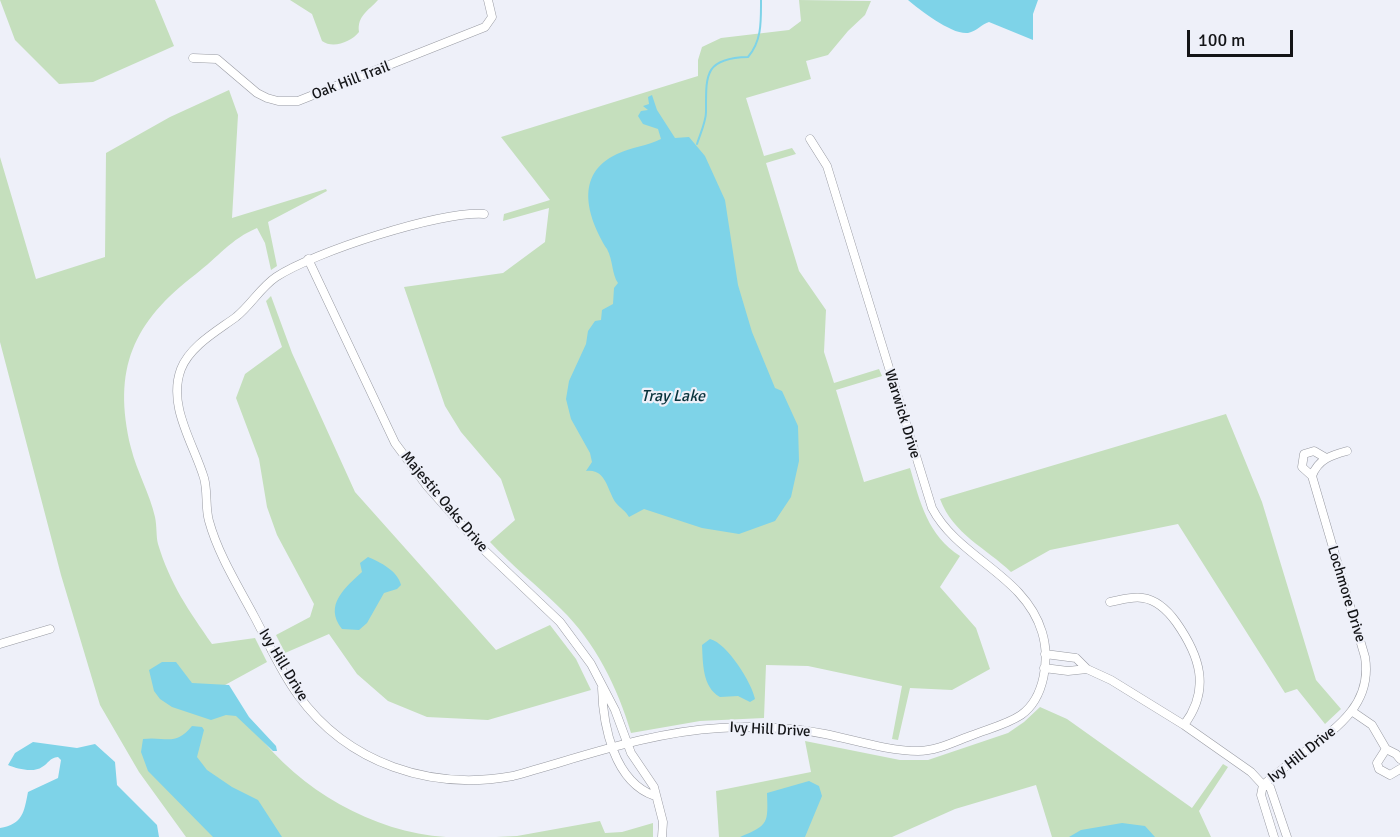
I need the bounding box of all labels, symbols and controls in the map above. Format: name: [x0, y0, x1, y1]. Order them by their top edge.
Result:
scale bar: [1190, 18, 1296, 56]
text: 100 m: [1198, 29, 1245, 51]
street label: Oak Hill Trail: [309, 58, 393, 104]
street label: Warwick Drive: [880, 367, 924, 461]
water label: Tray Lake: [641, 387, 705, 407]
street label: Majestic Oaks Drive: [397, 448, 491, 556]
street label: Lochmore Drive: [1323, 544, 1369, 644]
street label: Ivy Hill Drive: [254, 626, 312, 704]
street label: Ivy Hill Drive: [729, 719, 811, 741]
street label: Ivy Hill Drive: [1264, 723, 1340, 787]

